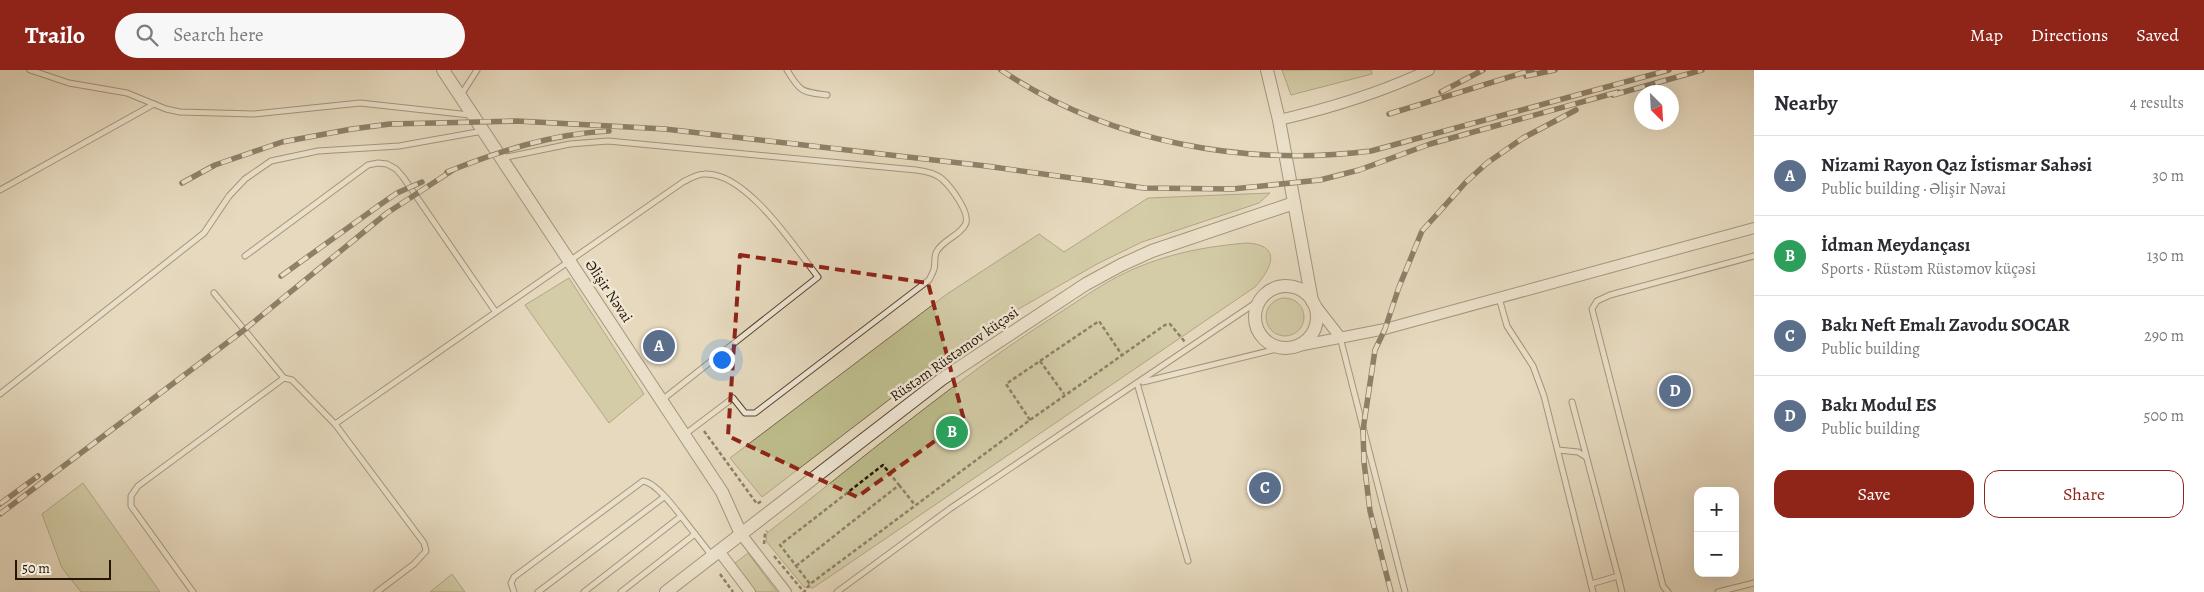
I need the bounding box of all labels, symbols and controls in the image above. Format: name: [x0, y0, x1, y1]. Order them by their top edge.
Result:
search box: [115, 13, 465, 58]
text: Trailo: [25, 19, 85, 51]
icon: search: [133, 21, 161, 49]
text: Search here: [173, 22, 264, 48]
text: Map: [1970, 23, 2003, 47]
text: Directions: [2031, 23, 2108, 47]
text: Saved: [2136, 23, 2179, 47]
north arrow: [1634, 85, 1679, 130]
text: Nearby: [1774, 89, 1837, 117]
text: 4 results: [2130, 92, 2184, 114]
text: Nizami Rayon Qaz İstismar Sahəsi: [1821, 152, 2092, 178]
text: A: [1785, 165, 1795, 187]
text: 30 m: [2152, 165, 2184, 187]
text: Public building · Əlişir Nəvai: [1821, 178, 2006, 200]
text: İdman Meydançası: [1821, 232, 1970, 258]
text: B: [1785, 245, 1795, 267]
text: 130 m: [2147, 245, 2184, 267]
street label: Əlişir Nəvai: [581, 256, 637, 326]
text: Sports · Rüstəm Rüstəmov küçəsi: [1821, 258, 2036, 280]
street label: Rüstəm Rüstəmov küçəsi: [886, 302, 1022, 406]
text: Bakı Neft Emalı Zavodu SOCAR: [1821, 312, 2070, 338]
text: C: [1785, 325, 1795, 347]
text: 290 m: [2144, 325, 2184, 347]
pin: A: [643, 327, 675, 365]
text: Public building: [1821, 338, 1920, 360]
your location: [709, 347, 735, 373]
pin: D: [1659, 372, 1691, 410]
text: Bakı Modul ES: [1821, 392, 1937, 418]
text: D: [1784, 405, 1796, 427]
text: 500 m: [2144, 405, 2184, 427]
pin: B: [936, 413, 968, 451]
text: Public building: [1821, 418, 1920, 440]
pin: C: [1249, 469, 1281, 507]
button: Save: [1774, 470, 1974, 518]
button: Share: [1984, 470, 2184, 518]
map controls: [1694, 487, 1739, 577]
button: +: [1694, 487, 1739, 532]
button: −: [1694, 532, 1739, 577]
scale bar: [15, 557, 111, 580]
text: 50 m: [22, 559, 50, 578]

